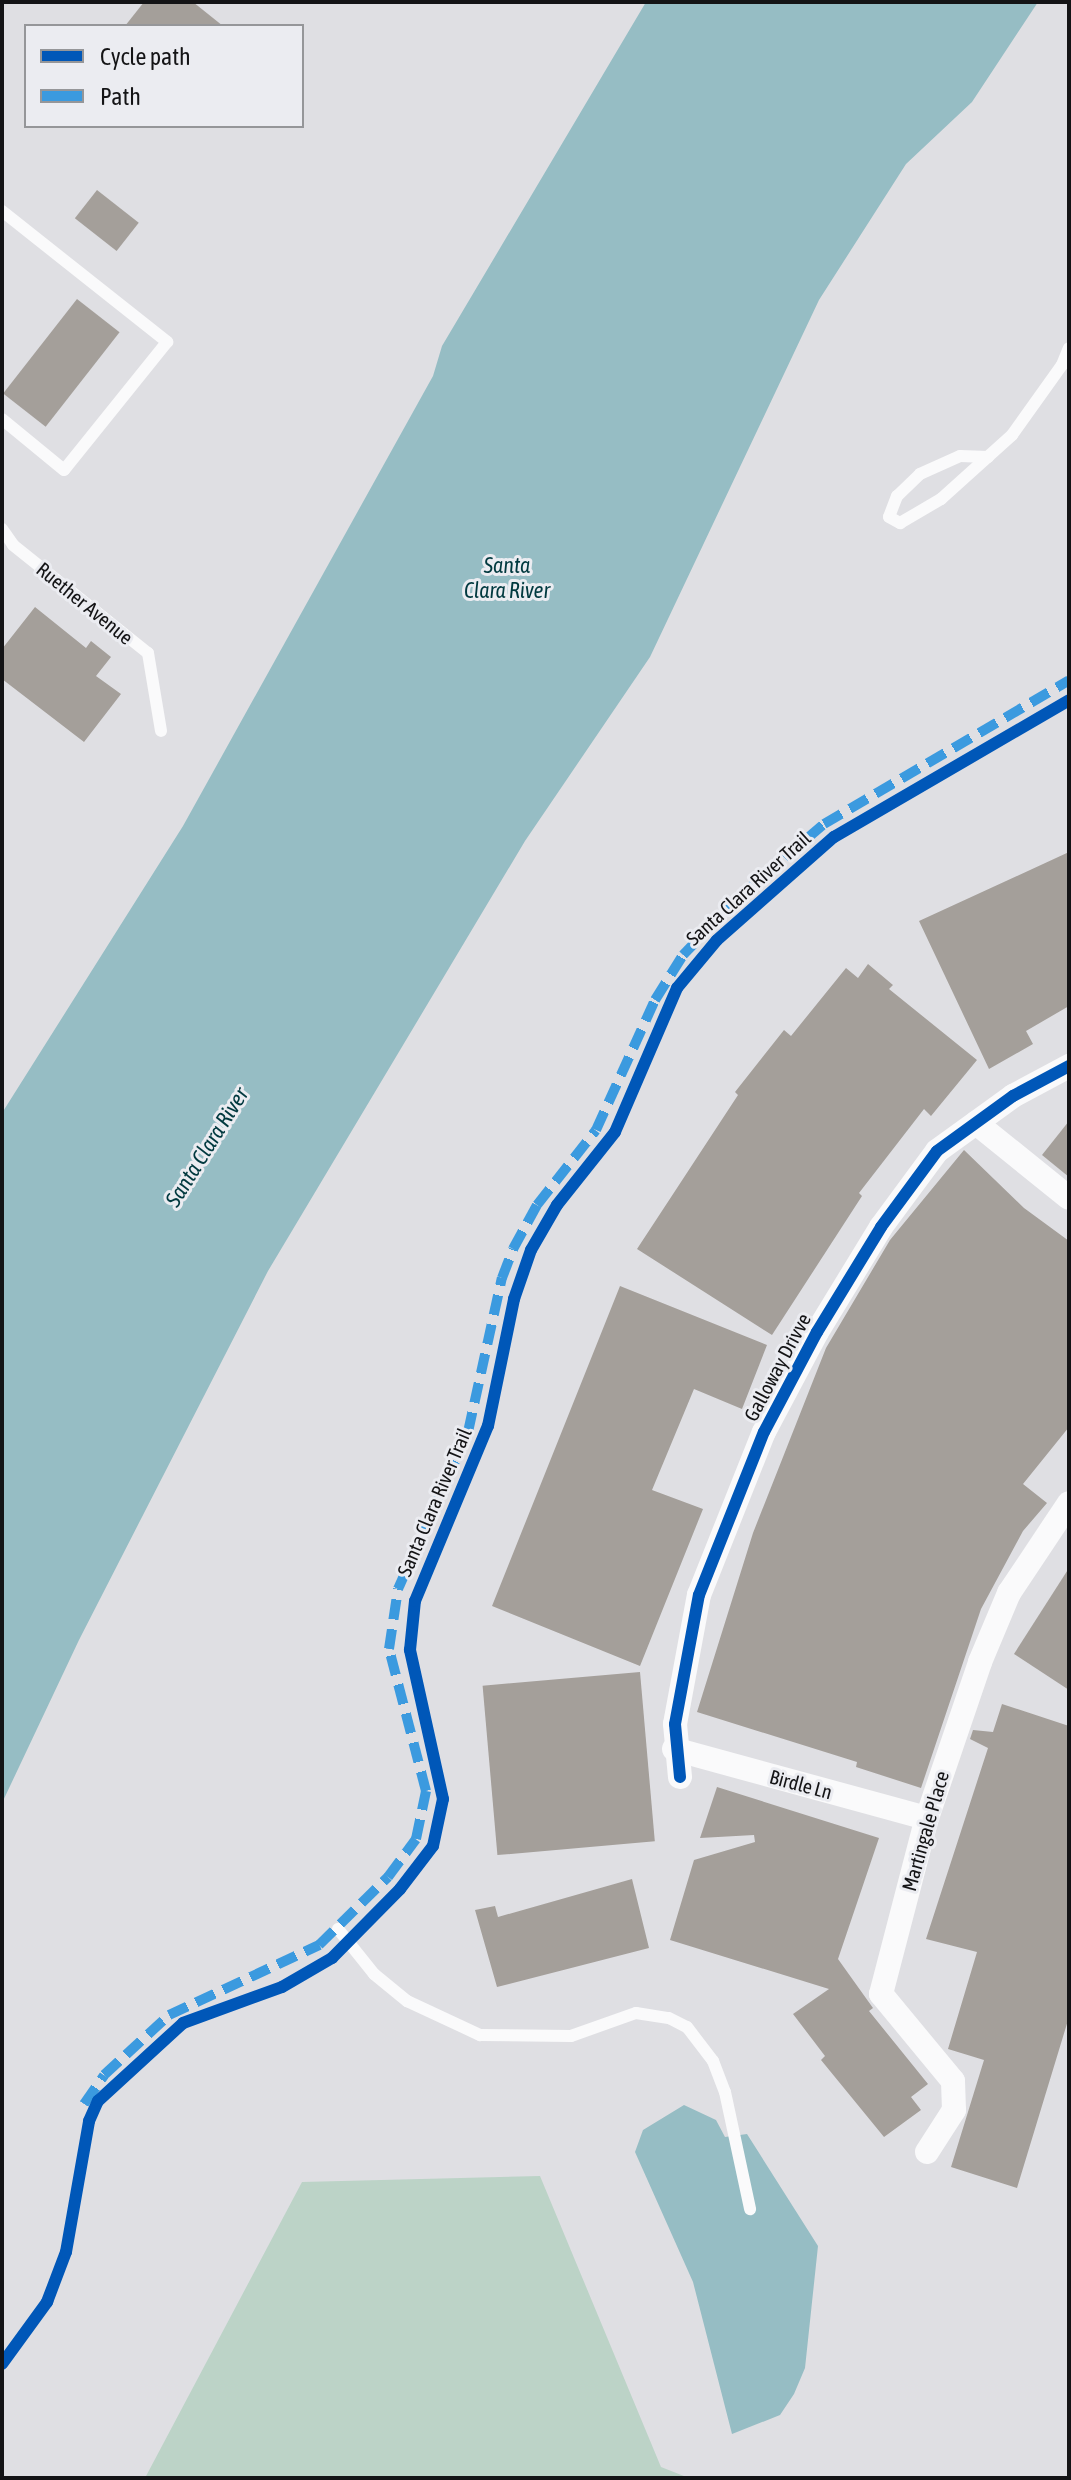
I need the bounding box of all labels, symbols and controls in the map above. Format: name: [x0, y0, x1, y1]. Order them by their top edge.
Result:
legend: [24, 24, 304, 128]
text: Cycle path: [100, 43, 191, 70]
text: Path: [100, 83, 141, 110]
water label: Santa Clara River: [464, 552, 550, 604]
street label: Ruether Avenue: [32, 557, 138, 649]
street label: Santa Clara River Trail: [681, 826, 815, 950]
water label: Santa Clara River: [160, 1083, 254, 1211]
street label: Galloway Drivve: [739, 1309, 815, 1425]
street label: Santa Clara River Trail: [392, 1424, 476, 1580]
street label: Birdle Ln: [767, 1764, 835, 1804]
street label: Martingale Place: [896, 1768, 954, 1894]

